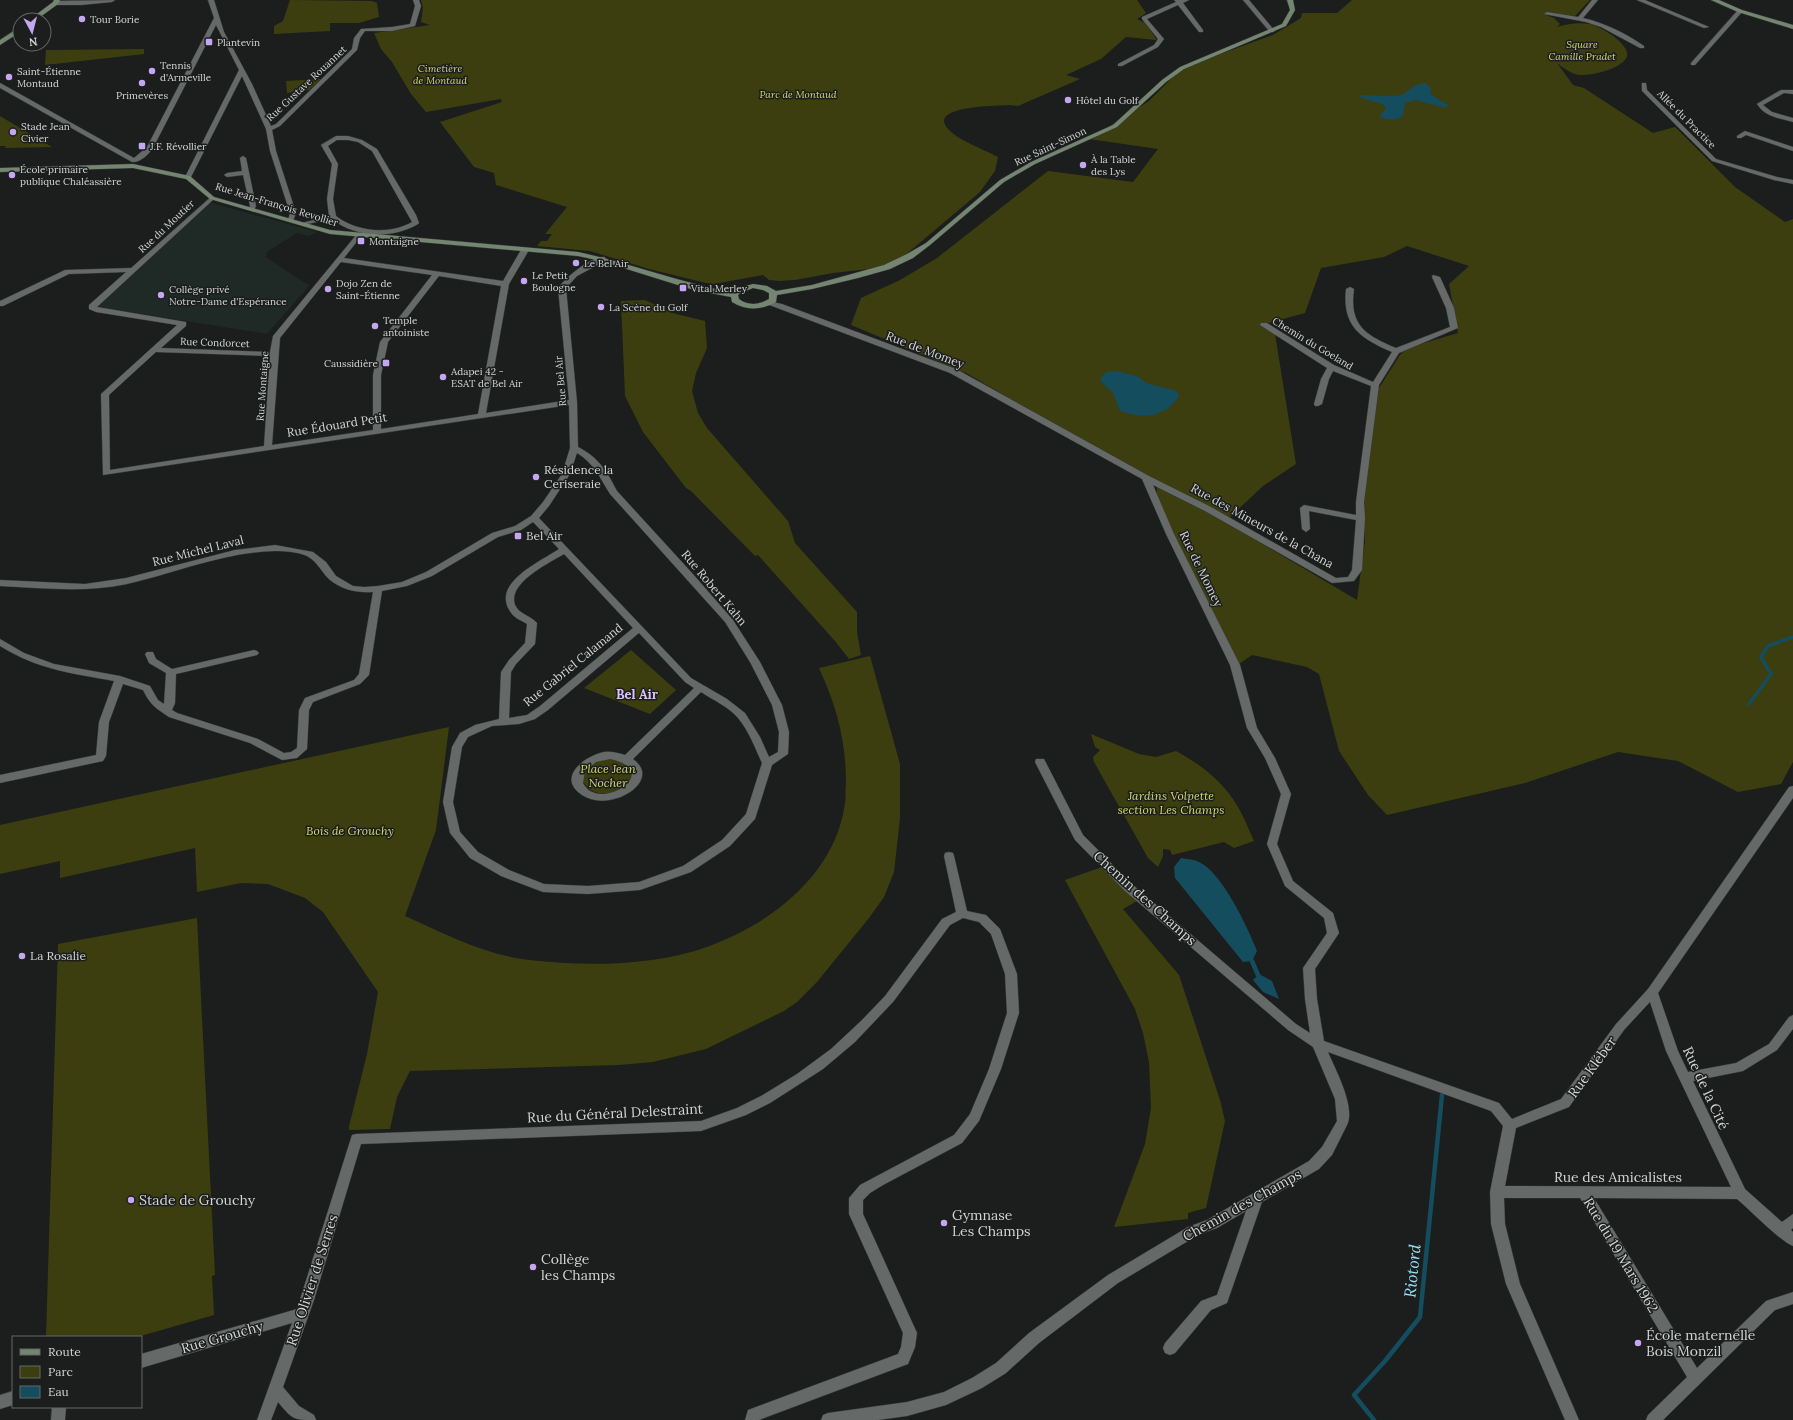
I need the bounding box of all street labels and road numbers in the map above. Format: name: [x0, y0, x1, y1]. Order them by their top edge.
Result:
street label: Rue Gustave Rouannet: [264, 43, 349, 124]
street label: Allée du Practice: [1654, 87, 1719, 152]
street label: Rue Saint-Simon: [1012, 124, 1088, 169]
street label: Rue Jean-François Revollier: [214, 180, 340, 230]
street label: Rue du Moutier: [135, 197, 198, 256]
street label: Chemin du Goeland: [1270, 314, 1356, 373]
street label: Rue de Momey: [884, 328, 967, 372]
street label: Rue Condorcet: [180, 335, 250, 350]
street label: Rue Montaigne: [254, 350, 271, 421]
street label: Rue Bel Air: [552, 354, 569, 407]
street label: Rue Édouard Petit: [286, 409, 388, 440]
street label: Rue des Mineurs de la Chana: [1188, 480, 1336, 571]
street label: Rue de Momey: [1177, 528, 1227, 610]
street label: Rue Michel Laval: [151, 532, 245, 569]
street label: Rue Robert Kahn: [678, 547, 750, 629]
street label: Rue Gabriel Calamand: [520, 620, 625, 709]
street label: Chemin des Champs: [1089, 847, 1201, 949]
street label: Rue Kléber: [1564, 1033, 1620, 1101]
street label: Rue de la Cité: [1679, 1044, 1733, 1133]
street label: Rue du Général Delestraint: [527, 1099, 704, 1127]
street label: Chemin des Champs: [1179, 1165, 1305, 1245]
street label: Rue des Amicalistes: [1554, 1168, 1682, 1186]
street label: Rue du 19 Mars 1962: [1580, 1194, 1662, 1316]
street label: Rue Olivier de Serres: [282, 1212, 342, 1348]
street label: Rue Grouchy: [179, 1317, 266, 1357]

